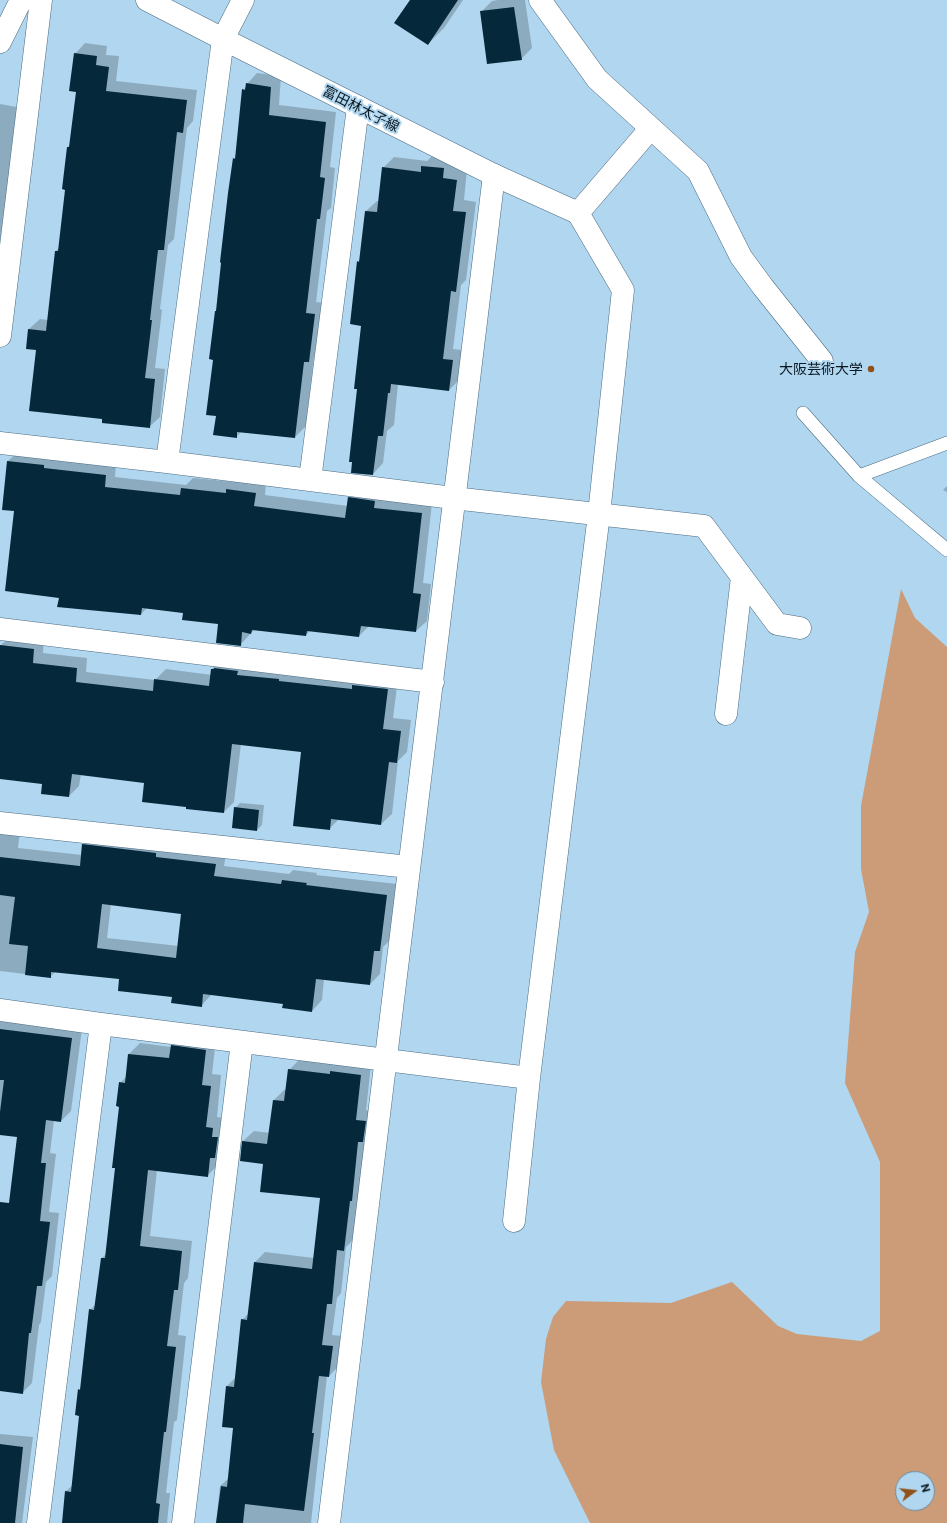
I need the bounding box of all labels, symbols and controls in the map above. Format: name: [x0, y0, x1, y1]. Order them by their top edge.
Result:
street label: 富田林太子線: [320, 82, 402, 136]
place label: 大阪芸術大学: [779, 361, 863, 377]
marker: 大阪芸術大学: [866, 364, 876, 374]
north arrow: [895, 1471, 935, 1511]
text: N: [919, 1482, 933, 1494]

